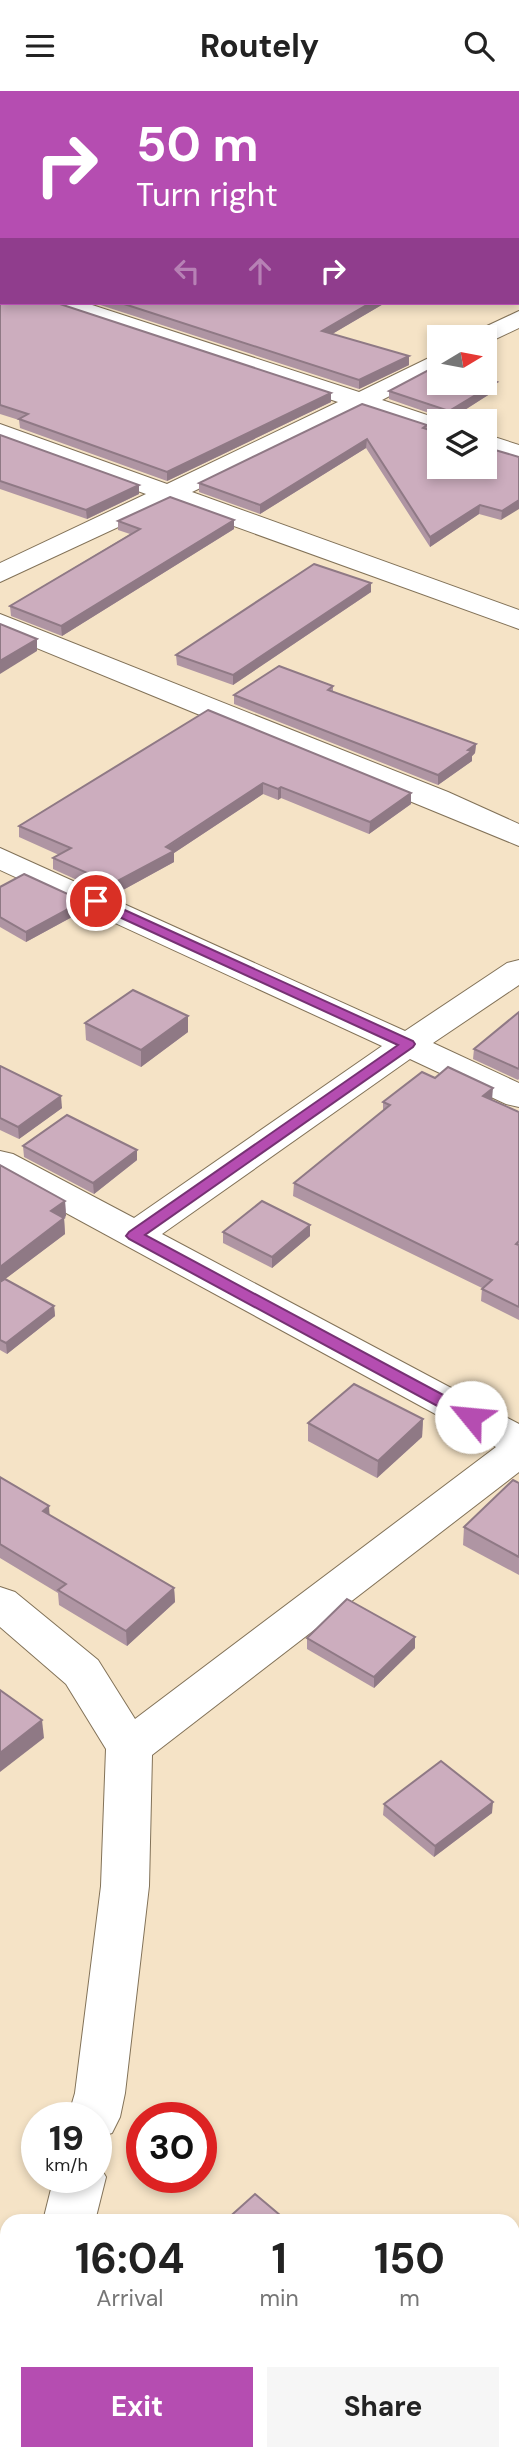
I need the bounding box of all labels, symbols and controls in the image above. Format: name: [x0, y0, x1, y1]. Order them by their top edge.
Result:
text: Routely: [200, 25, 319, 67]
icon: menu: [21, 27, 59, 65]
icon: search: [460, 27, 498, 65]
text: 50 m: [136, 112, 259, 176]
icon: right: [21, 119, 112, 210]
text: Turn right: [136, 174, 278, 216]
icon: left: [168, 252, 206, 290]
icon: ahead: [241, 252, 279, 290]
icon: right: [314, 252, 352, 290]
north arrow: [427, 325, 497, 395]
map controls: [427, 325, 497, 479]
button: layers: [427, 409, 497, 479]
pin: [66, 871, 126, 931]
icon: arrive: [77, 882, 115, 920]
position arrow: [434, 1380, 508, 1454]
speed limit sign: 30: [126, 2102, 217, 2193]
text: 19: [49, 2115, 84, 2161]
text: km/h: [45, 2153, 88, 2177]
text: 16:04: [75, 2231, 185, 2286]
text: 1: [272, 2231, 287, 2286]
text: 150: [374, 2231, 445, 2286]
text: Arrival: [96, 2283, 163, 2313]
text: min: [260, 2283, 299, 2313]
text: m: [399, 2283, 420, 2313]
button: Exit: [21, 2367, 253, 2447]
button: Share: [267, 2367, 499, 2447]

